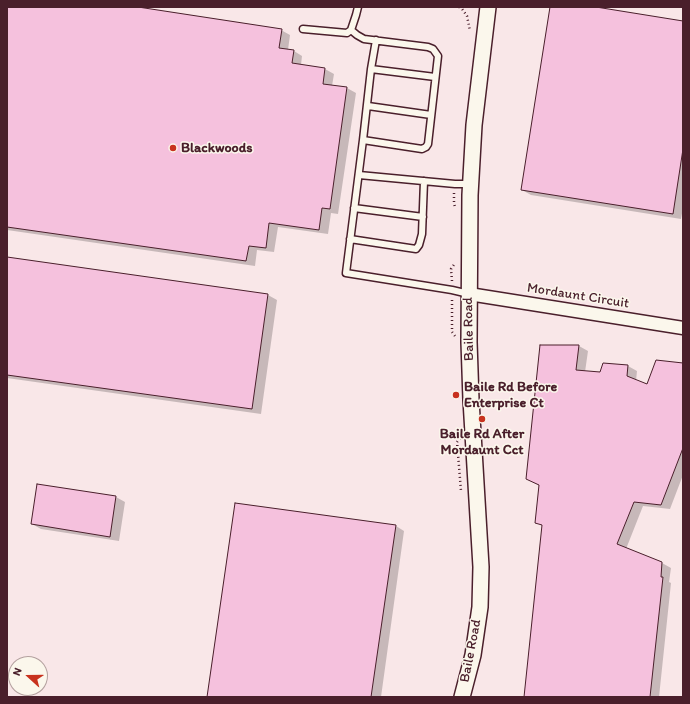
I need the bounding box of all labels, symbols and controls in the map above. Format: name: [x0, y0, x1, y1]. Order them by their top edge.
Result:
place label: Blackwoods: [181, 140, 252, 156]
marker: Blackwoods: [168, 143, 178, 153]
street label: Mordaunt Circuit: [526, 280, 630, 312]
street label: Baile Road: [460, 297, 478, 361]
place label: Baile Rd Before Enterprise Ct: [464, 379, 557, 412]
marker: Baile Rd Before Enterprise Ct: [451, 390, 461, 400]
marker: Baile Rd After Mordaunt Cct: [477, 414, 487, 424]
place label: Baile Rd After Mordaunt Cct: [440, 426, 524, 458]
street label: Baile Road: [457, 618, 485, 684]
north arrow: [8, 656, 48, 696]
text: N: [10, 666, 25, 678]

